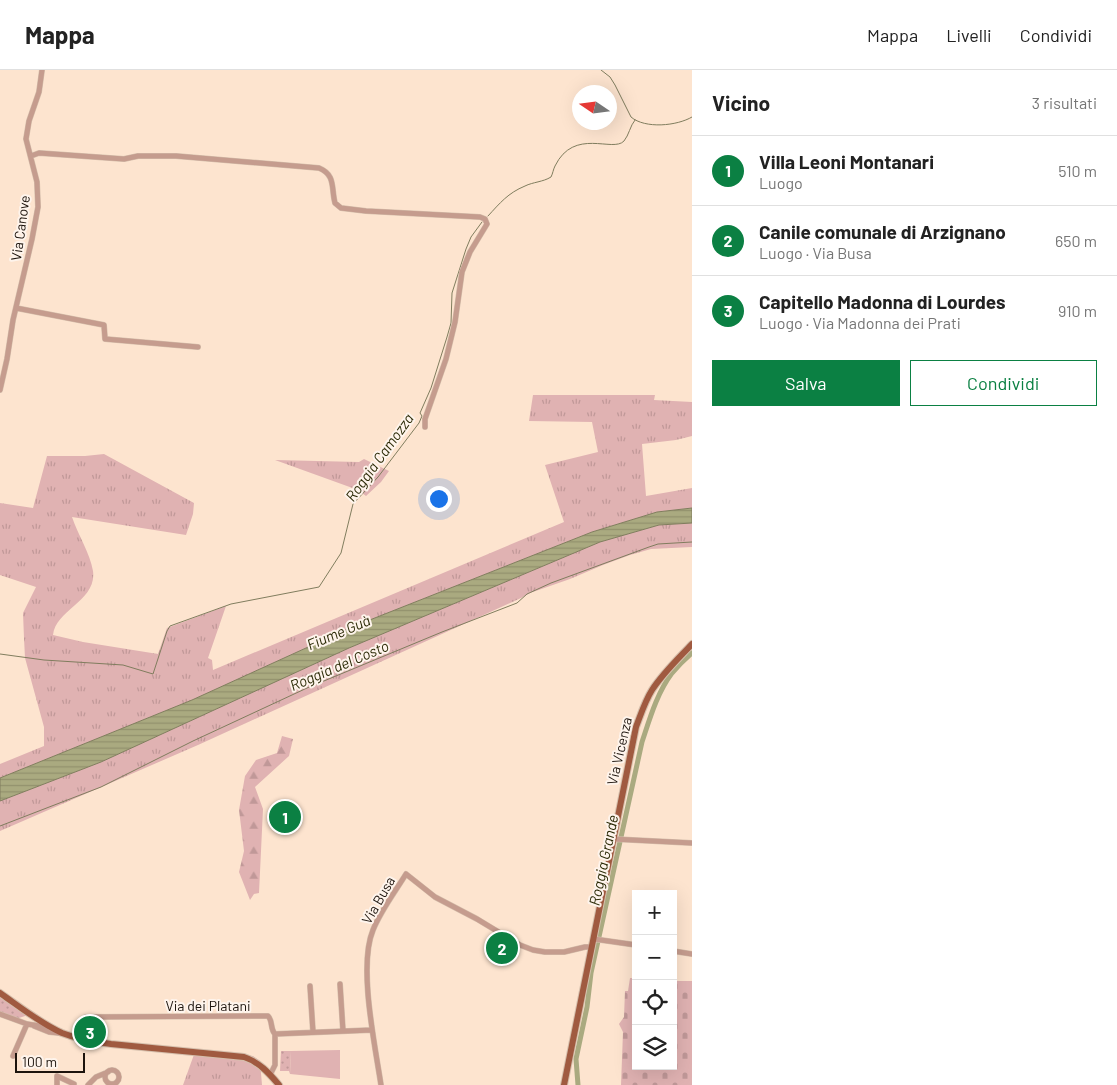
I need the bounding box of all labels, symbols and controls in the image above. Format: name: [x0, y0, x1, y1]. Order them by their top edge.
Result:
text: Mappa: [25, 20, 95, 49]
text: Mappa: [867, 24, 918, 46]
text: Livelli: [946, 24, 992, 46]
text: Condividi: [1020, 24, 1092, 46]
north arrow: [572, 85, 617, 130]
text: Vicino: [712, 90, 770, 115]
text: 3 risultati: [1032, 93, 1097, 112]
text: Villa Leoni Montanari: [759, 150, 934, 173]
text: 1: [725, 161, 731, 180]
text: 510 m: [1058, 161, 1097, 180]
text: Luogo: [759, 173, 803, 192]
street label: Via Canove: [7, 194, 33, 262]
text: Canile comunale di Arzignano: [759, 220, 1006, 243]
text: 2: [724, 231, 732, 250]
text: 650 m: [1055, 231, 1097, 250]
text: Luogo · Via Busa: [759, 243, 872, 262]
text: Capitello Madonna di Lourdes: [759, 290, 1006, 313]
text: 3: [724, 301, 732, 320]
text: 910 m: [1058, 301, 1097, 320]
text: Luogo · Via Madonna dei Prati: [759, 313, 961, 332]
button: Salva: [712, 360, 900, 406]
button: Condividi: [910, 360, 1097, 406]
water label: Roggia Camozza: [341, 409, 417, 504]
your location: [426, 486, 452, 512]
water label: Fiume Guà: [304, 610, 373, 653]
water label: Roggia del Costo: [287, 636, 391, 694]
street label: Via Vicenza: [603, 715, 635, 787]
pin: 1: [269, 798, 301, 836]
water label: Roggia Grande: [585, 813, 621, 907]
street label: Via Busa: [358, 873, 398, 927]
map controls: [632, 890, 677, 1070]
button: +: [632, 890, 677, 935]
pin: 2: [486, 929, 518, 967]
button: −: [632, 935, 677, 980]
button: locate: [632, 980, 677, 1025]
street label: Via dei Platani: [165, 997, 251, 1014]
pin: 3: [74, 1013, 106, 1051]
button: layers: [632, 1025, 677, 1070]
scale bar: [15, 1050, 85, 1073]
text: 100 m: [22, 1053, 57, 1070]

